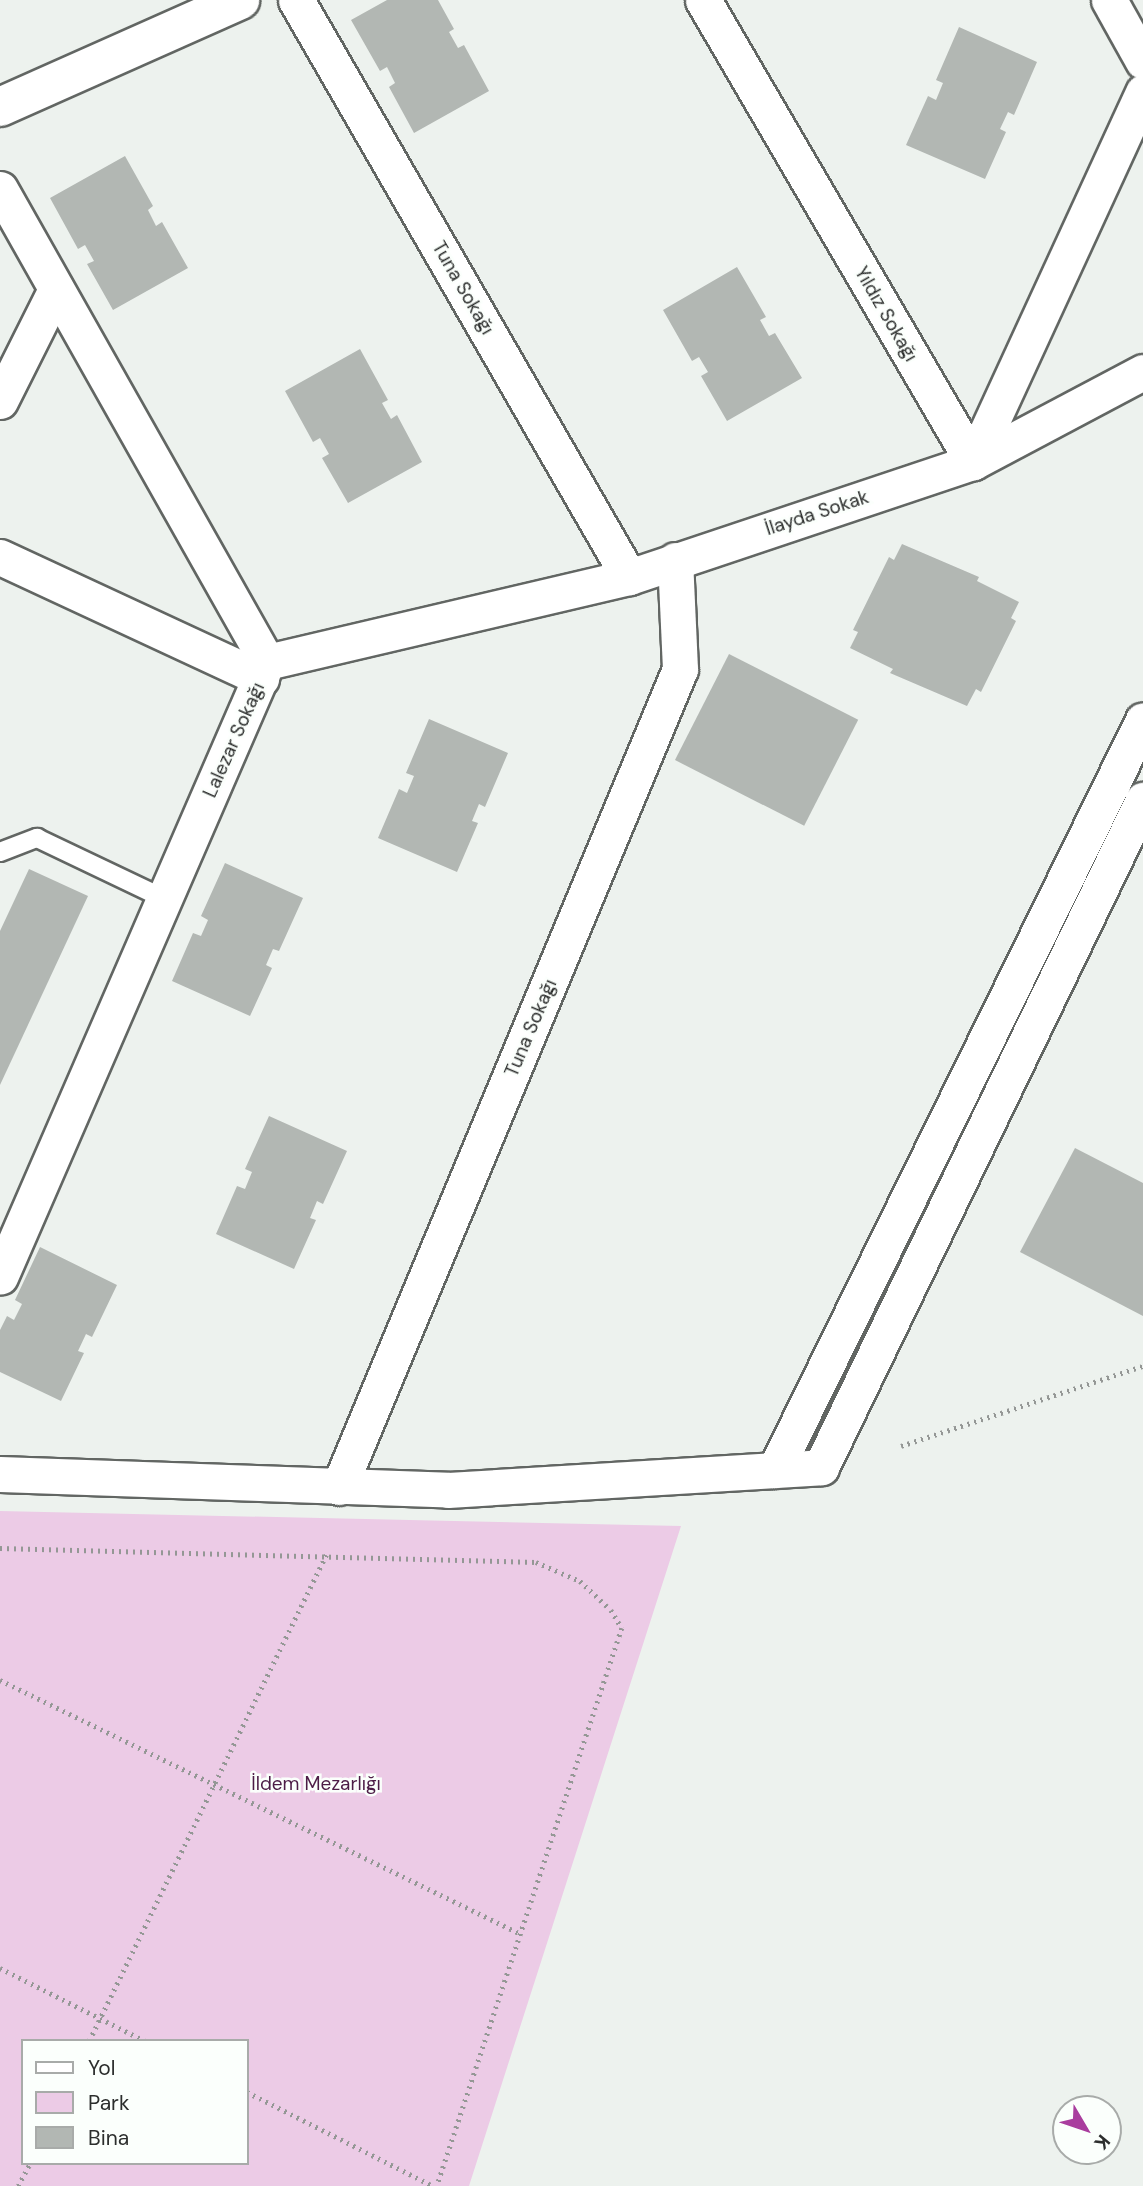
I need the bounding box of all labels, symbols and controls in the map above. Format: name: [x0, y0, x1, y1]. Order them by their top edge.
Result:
street label: Tuna Sokağı: [427, 237, 499, 339]
street label: Yıldız Sokağı: [850, 263, 922, 365]
street label: İlayda Sokak: [762, 486, 872, 540]
street label: Lalezar Sokağı: [198, 679, 270, 801]
street label: Tuna Sokağı: [500, 976, 562, 1080]
park label: İldem Mezarlığı: [251, 1773, 381, 1795]
legend: [21, 2039, 248, 2165]
text: Yol: [88, 2054, 116, 2082]
text: Park: [88, 2089, 129, 2117]
north arrow: [1052, 2095, 1122, 2165]
text: Bina: [88, 2124, 129, 2152]
text: K: [1089, 2130, 1116, 2155]

